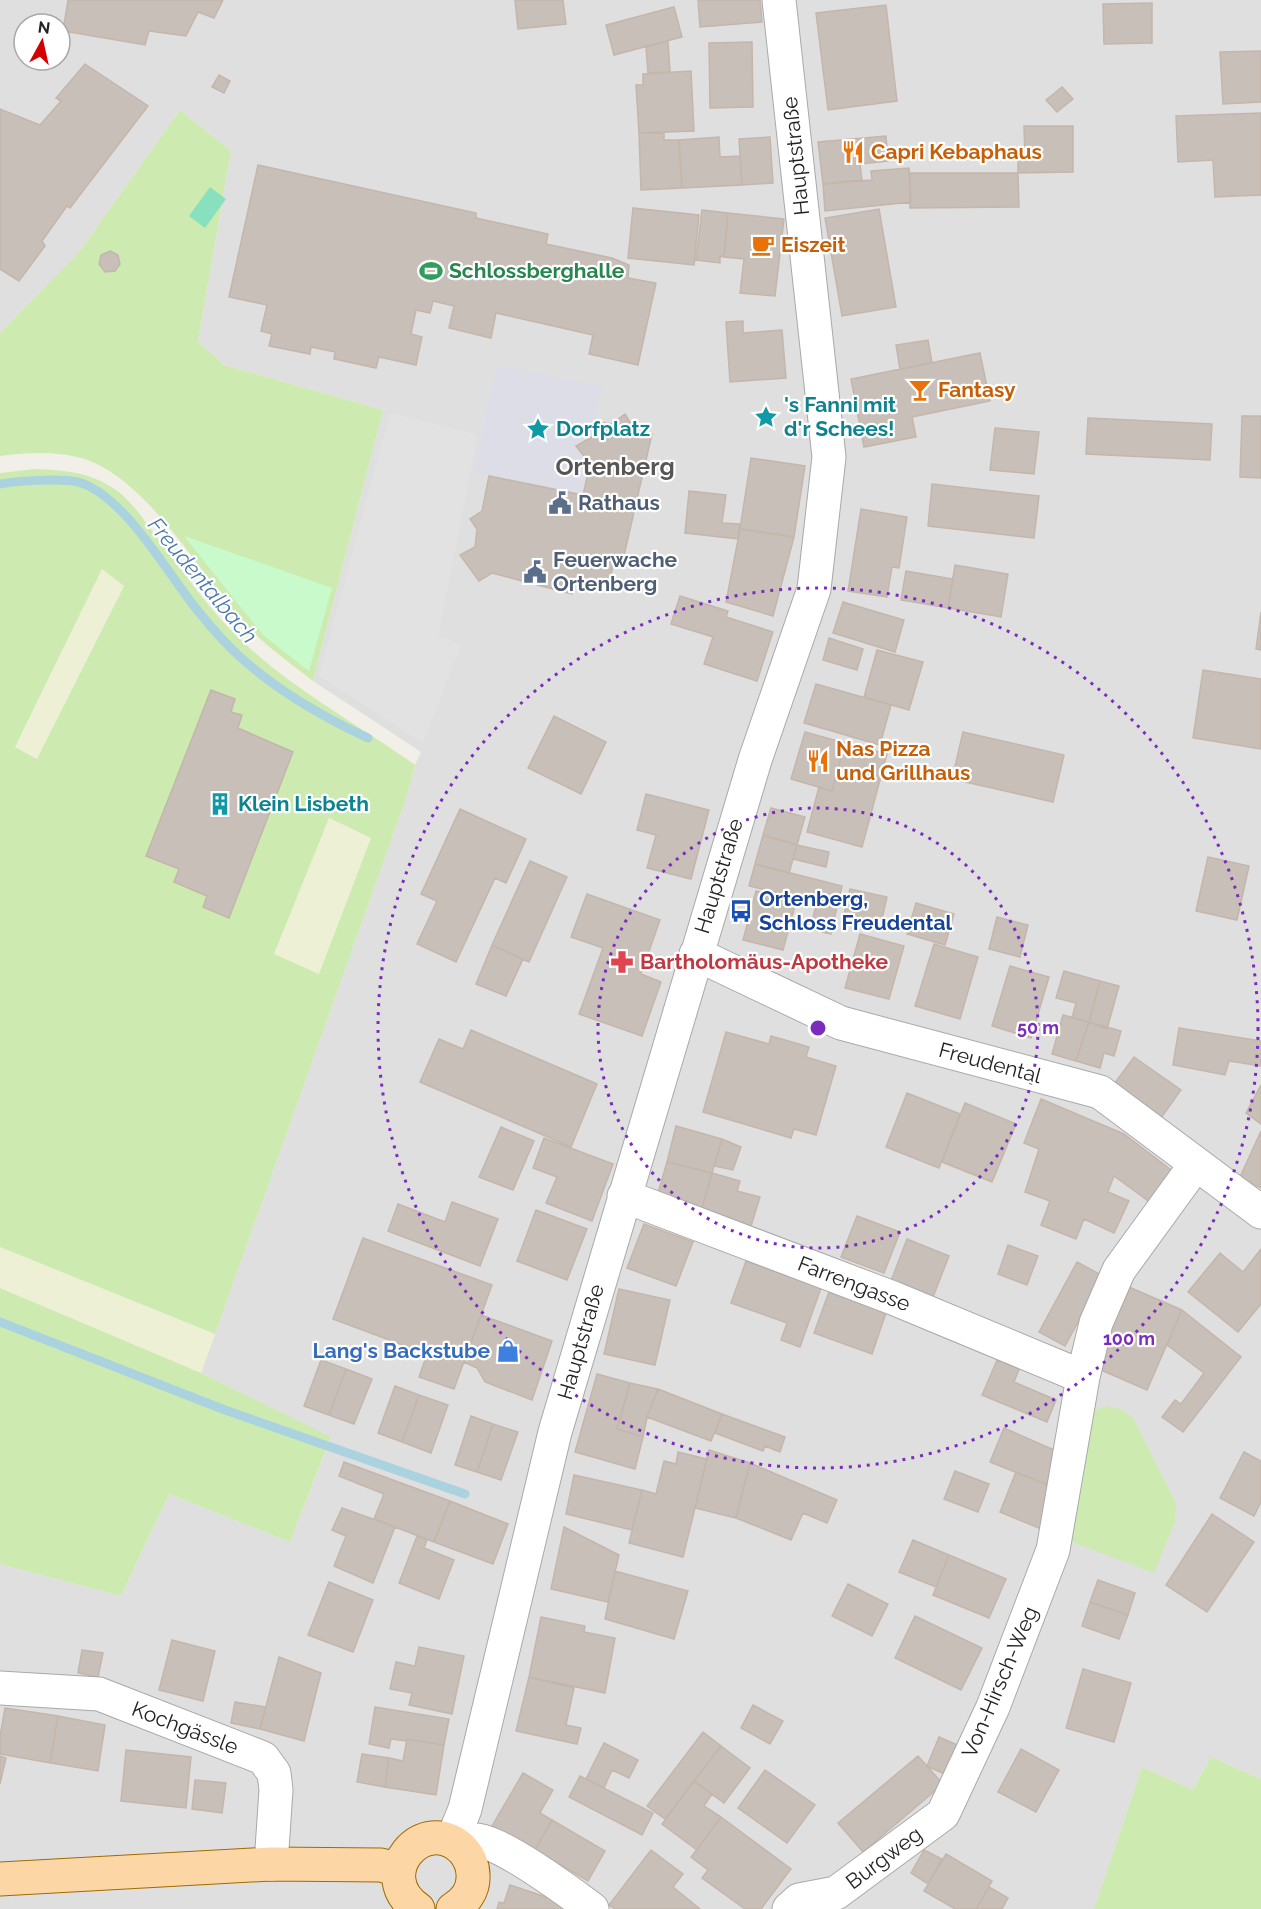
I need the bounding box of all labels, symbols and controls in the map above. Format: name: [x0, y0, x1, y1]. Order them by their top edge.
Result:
north arrow: [12, 12, 72, 72]
text: N: [37, 17, 51, 38]
street label: Hauptstraße: [777, 96, 814, 217]
restaurant icon: Capri Kebaphaus: [840, 139, 866, 165]
place label: Capri Kebaphaus: [871, 139, 1042, 164]
cafe icon: Eiszeit: [750, 232, 776, 258]
place label: Eiszeit: [781, 232, 846, 257]
sports icon: Schlossberghalle: [418, 258, 444, 284]
place label: Schlossberghalle: [449, 258, 625, 283]
bar icon: Fantasy: [907, 377, 933, 403]
place label: Fantasy: [938, 377, 1016, 402]
place label: 's Fanni mit d'r Schees!: [784, 392, 896, 441]
place icon: 's Fanni mit d'r Schees!: [753, 404, 779, 430]
place icon: Dorfplatz: [525, 416, 551, 442]
place label: Dorfplatz: [556, 416, 650, 441]
district label: Ortenberg: [555, 452, 675, 481]
public building icon: Rathaus: [547, 490, 573, 516]
place label: Rathaus: [578, 490, 660, 515]
water label: Freudentalbach: [143, 512, 263, 648]
place label: Feuerwache Ortenberg: [553, 547, 678, 596]
public building icon: Feuerwache Ortenberg: [522, 559, 548, 585]
place label: Nas Pizza und Grillhaus: [836, 736, 970, 785]
restaurant icon: Nas Pizza und Grillhaus: [805, 748, 831, 774]
building icon: Klein Lisbeth: [207, 791, 233, 817]
place label: Klein Lisbeth: [238, 791, 369, 816]
street label: Hauptstraße: [689, 815, 748, 936]
place label: Ortenberg, Schloss Freudental: [759, 886, 952, 935]
bus stop icon: Ortenberg, Schloss Freudental: [728, 898, 754, 924]
pharmacy icon: Bartholomäus-Apotheke: [609, 949, 635, 975]
place label: Bartholomäus-Apotheke: [640, 949, 889, 974]
text: 50 m: [1017, 1017, 1059, 1038]
centre of rings: [808, 1018, 828, 1038]
street label: Freudental: [936, 1037, 1044, 1088]
street label: Farrengasse: [794, 1251, 914, 1316]
street label: Hauptstraße: [552, 1281, 609, 1403]
text: 100 m: [1103, 1328, 1155, 1349]
place label: Lang's Backstube: [312, 1338, 490, 1363]
shop icon: Lang's Backstube: [495, 1338, 521, 1364]
street label: Von-Hirsch-Weg: [956, 1602, 1043, 1761]
street label: Kochgässle: [128, 1696, 242, 1759]
street label: Burgweg: [841, 1821, 927, 1894]

